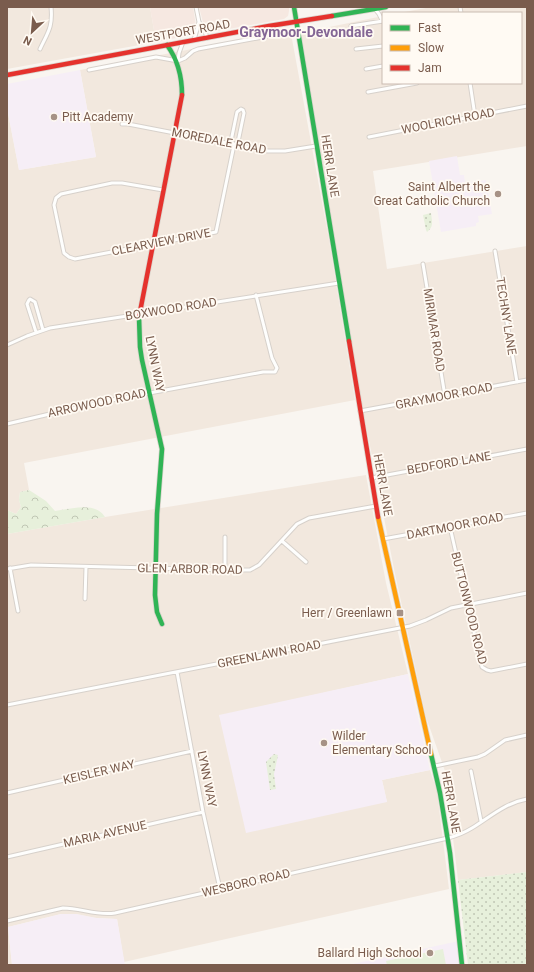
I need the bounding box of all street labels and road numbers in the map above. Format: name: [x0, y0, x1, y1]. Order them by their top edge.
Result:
street label: WESTPORT ROAD: [135, 17, 231, 47]
street label: WOOLRICH ROAD: [400, 105, 496, 137]
street label: MOREDALE ROAD: [171, 125, 268, 157]
street label: HERR LANE: [318, 134, 342, 198]
street label: CLEARVIEW DRIVE: [110, 226, 212, 258]
street label: TECHNY LANE: [493, 276, 519, 356]
street label: MIRIMAR ROAD: [420, 287, 448, 373]
street label: BOXWOOD ROAD: [124, 295, 218, 323]
street label: LYNN WAY: [143, 335, 167, 394]
street label: GRAYMOOR ROAD: [394, 380, 494, 412]
street label: ARROWOOD ROAD: [47, 386, 148, 420]
street label: BEDFORD LANE: [406, 449, 492, 477]
street label: HERR LANE: [371, 453, 395, 517]
street label: DARTMOOR ROAD: [405, 510, 505, 542]
street label: BUTTONWOOD ROAD: [448, 550, 490, 666]
street label: GLEN ARBOR ROAD: [137, 561, 243, 577]
street label: GREENLAWN ROAD: [216, 637, 322, 671]
street label: LYNN WAY: [195, 750, 219, 809]
street label: KEISLER WAY: [62, 757, 137, 787]
street label: HERR LANE: [439, 770, 463, 834]
street label: MARIA AVENUE: [62, 818, 148, 850]
street label: WESBORO ROAD: [200, 866, 292, 900]

